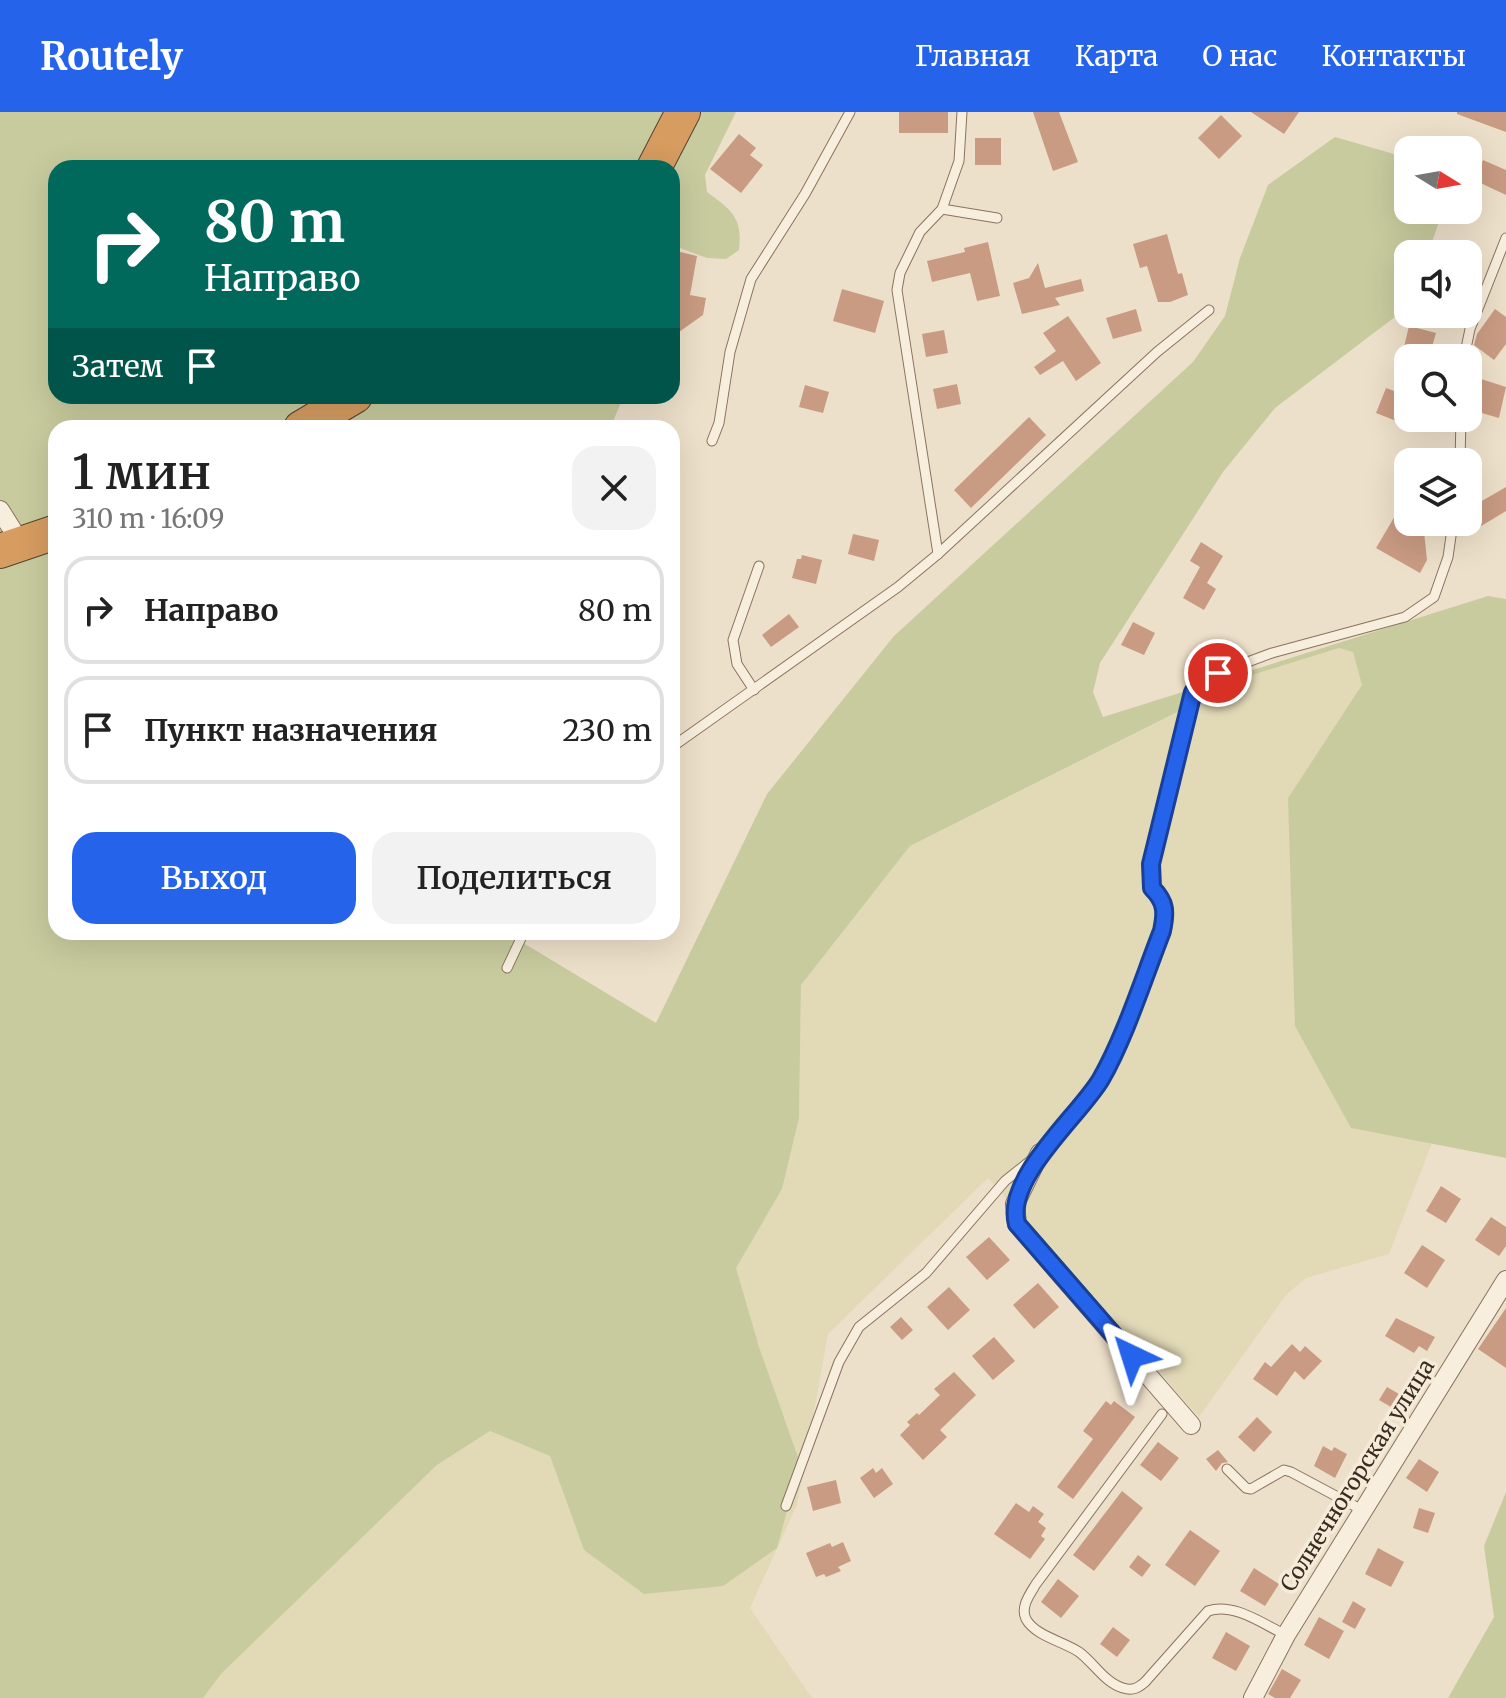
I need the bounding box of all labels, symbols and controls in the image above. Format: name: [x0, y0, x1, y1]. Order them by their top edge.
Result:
text: Routely: [40, 33, 183, 80]
text: Главная: [915, 38, 1031, 74]
text: Карта: [1075, 38, 1158, 74]
text: О нас: [1202, 38, 1277, 74]
text: Контакты: [1321, 38, 1466, 74]
north arrow: [1394, 136, 1482, 224]
map controls: [1394, 136, 1482, 536]
text: 80 m: [204, 187, 345, 257]
icon: right: [72, 192, 176, 296]
button: sound: [1394, 240, 1482, 328]
text: Направо: [204, 256, 360, 301]
icon: arrive: [180, 344, 224, 388]
button: search: [1394, 344, 1482, 432]
text: Затем: [72, 347, 164, 385]
text: 1 мин: [72, 442, 211, 502]
button: close: [572, 446, 656, 530]
button: layers: [1394, 448, 1482, 536]
text: 310 m · 16:09: [72, 502, 224, 535]
icon: right: [76, 588, 120, 632]
text: Направо: [144, 591, 278, 629]
text: 80 m: [578, 591, 652, 629]
pin: [1184, 639, 1252, 707]
icon: arrive: [1196, 651, 1240, 695]
icon: arrive: [76, 708, 120, 752]
text: Пункт назначения: [144, 711, 438, 749]
text: 230 m: [562, 711, 652, 749]
button: Выход: [72, 832, 356, 924]
button: Поделиться: [372, 832, 656, 924]
position arrow: [1090, 1314, 1174, 1398]
street label: Солнечногорская улица: [1274, 1353, 1440, 1596]

